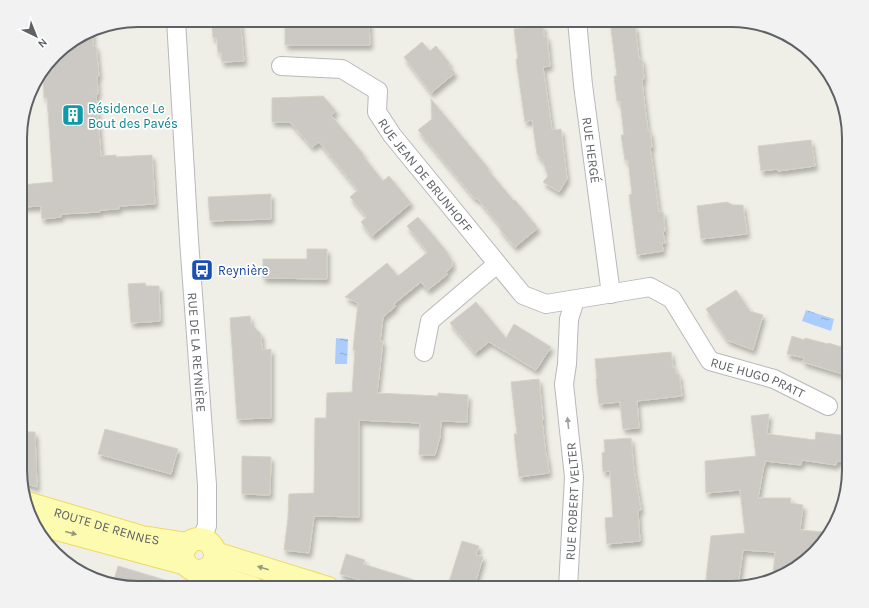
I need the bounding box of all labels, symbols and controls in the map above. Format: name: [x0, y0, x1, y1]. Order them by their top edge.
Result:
north arrow: [16, 16, 56, 56]
text: N: [35, 36, 50, 50]
place label: Résidence Le Bout des Pavés: [88, 101, 178, 131]
building icon: Résidence Le Bout des Pavés: [60, 102, 86, 128]
street label: RUE JEAN DE BRUNHOFF: [375, 115, 476, 236]
street label: RUE HERGÉ: [579, 116, 605, 184]
bus stop icon: Reynière: [189, 257, 215, 283]
place label: Reynière: [218, 263, 269, 278]
street label: RUE DE LA REYNIÈRE: [185, 292, 210, 413]
street label: RUE HUGO PRATT: [709, 355, 808, 401]
one-way arrow: [565, 417, 571, 429]
street label: RUE ROBERT VELTER: [563, 441, 582, 561]
street label: ROUTE DE RENNES: [52, 504, 160, 548]
one-way arrow: [66, 530, 78, 536]
one-way arrow: [257, 565, 269, 571]

